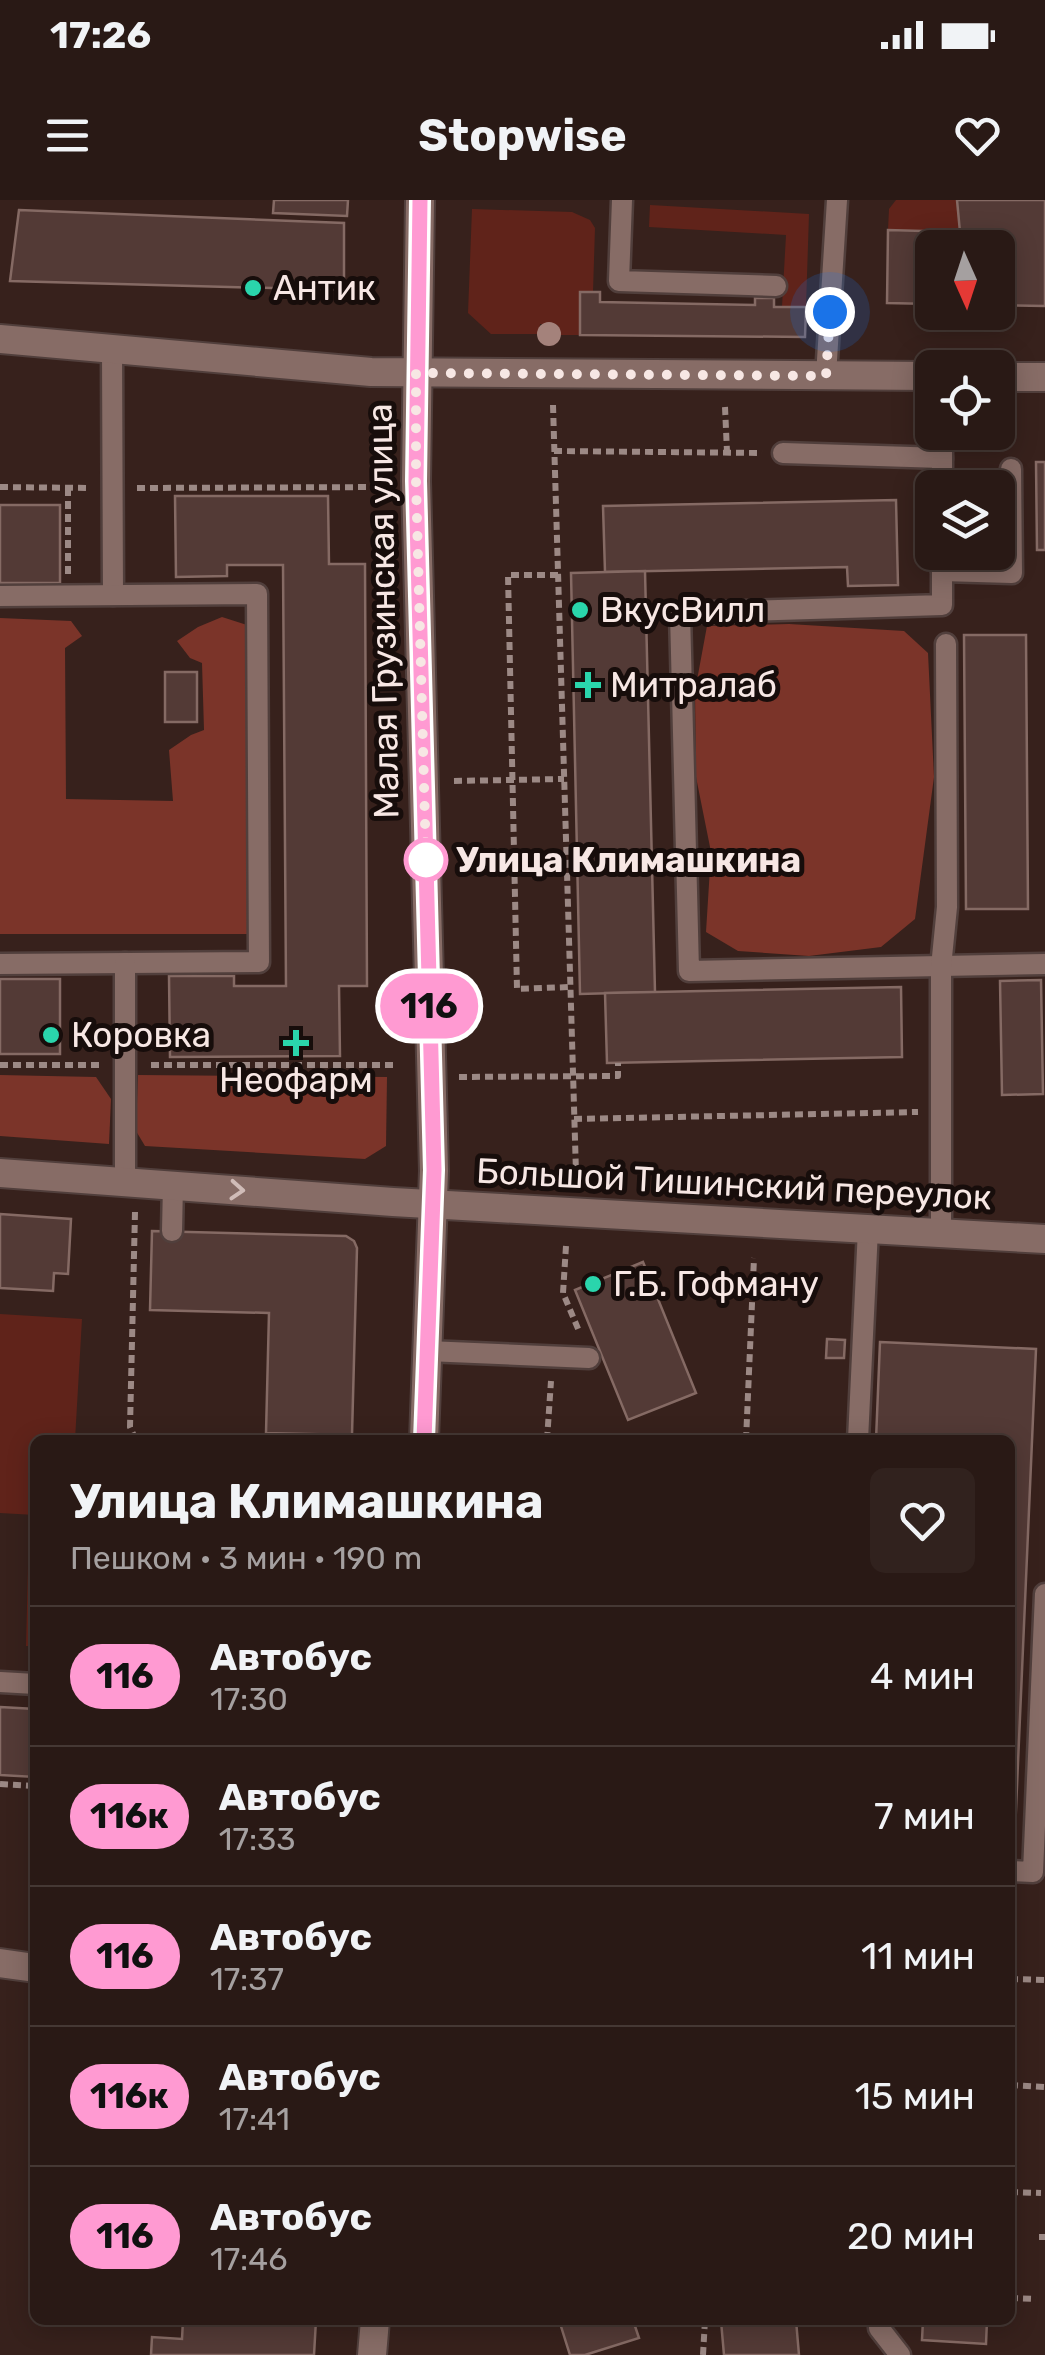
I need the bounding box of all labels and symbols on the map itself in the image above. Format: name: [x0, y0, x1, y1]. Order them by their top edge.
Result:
north arrow: [915, 230, 1015, 330]
place label: Антик: [273, 267, 376, 309]
marker: Антик: [242, 277, 264, 299]
your location: [805, 287, 855, 337]
street label: Малая Грузинская улица: [358, 403, 408, 819]
place label: ВкусВилл: [600, 589, 765, 631]
marker: ВкусВилл: [569, 599, 591, 621]
place label: Митралаб: [610, 664, 777, 706]
marker: Митралаб: [575, 672, 601, 698]
marker: Улица Климашкина: [405, 839, 447, 881]
place label: Улица Климашкина: [456, 839, 801, 881]
line badge: 116: [372, 974, 486, 1038]
place label: Коровка: [71, 1014, 211, 1056]
marker: Коровка: [40, 1024, 62, 1046]
marker: Неофарм: [285, 1032, 307, 1054]
place label: Неофарм: [219, 1059, 373, 1101]
street label: Большой Тишинский переулок: [475, 1150, 993, 1218]
one-way arrow: [229, 1179, 245, 1200]
place label: Г.Б. Гофману: [613, 1263, 819, 1305]
marker: Г.Б. Гофману: [582, 1273, 604, 1295]

